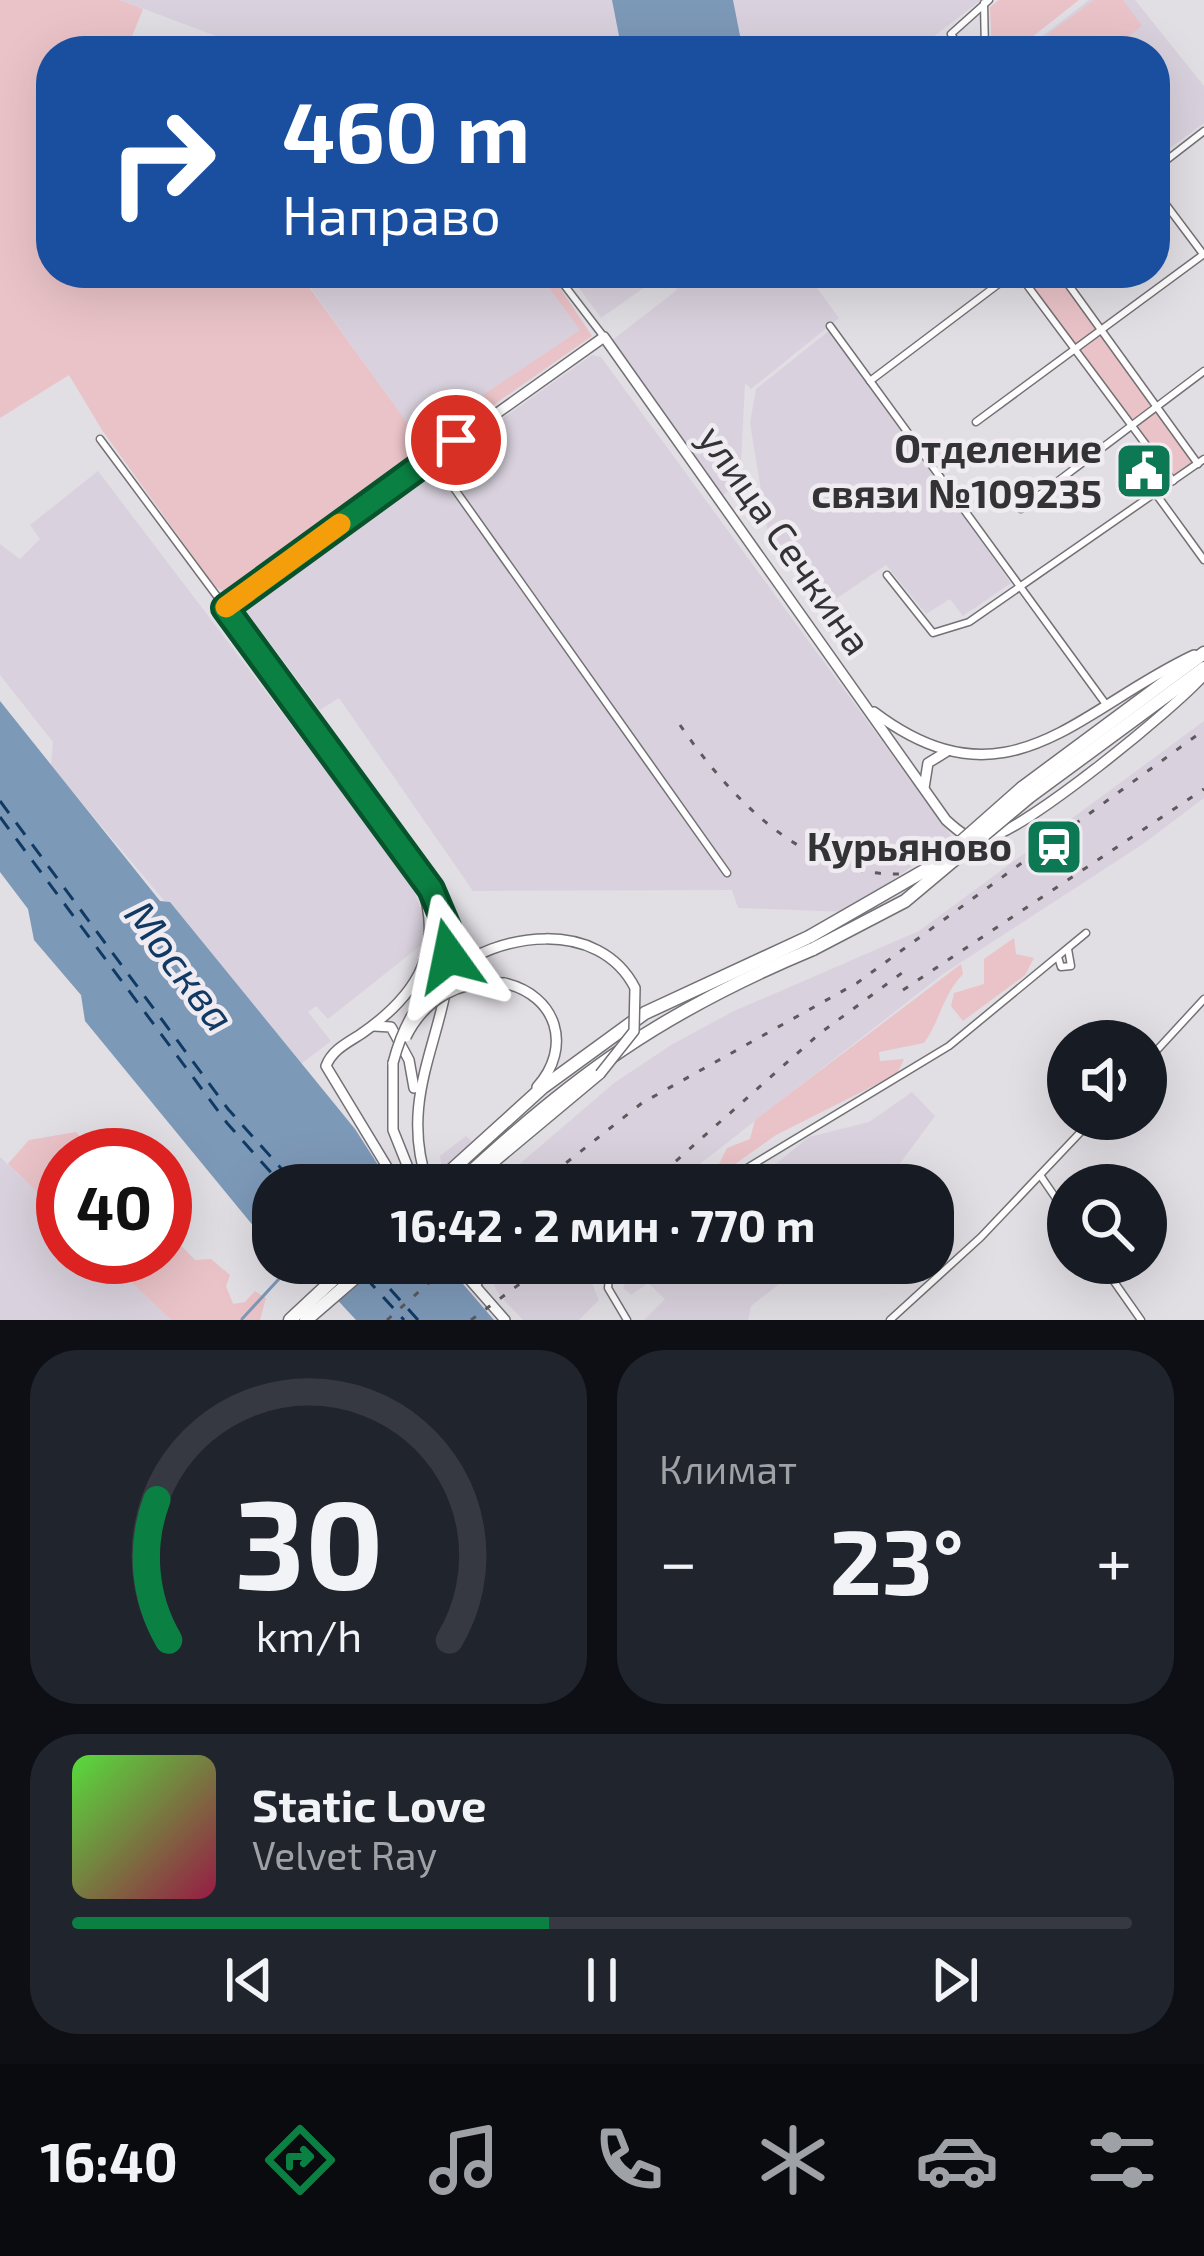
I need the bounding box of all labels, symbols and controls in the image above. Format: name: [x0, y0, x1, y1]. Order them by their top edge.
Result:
text: 460 m: [282, 79, 530, 180]
icon: right: [84, 84, 240, 240]
text: Направо: [282, 181, 501, 246]
pin: [405, 389, 507, 491]
icon: arrive: [423, 407, 489, 473]
street label: улица Сечкина: [689, 415, 883, 664]
place label: Отделение связи №109235: [811, 424, 1102, 516]
public building icon: Отделение связи №109235: [1113, 440, 1175, 502]
station icon: Курьяново: [1023, 816, 1085, 878]
place label: Курьяново: [807, 822, 1012, 869]
water label: Москва: [116, 890, 247, 1040]
position arrow: [386, 893, 512, 1019]
map controls: [1047, 1020, 1167, 1284]
button: sound: [1047, 1020, 1167, 1140]
speed limit sign: 40: [36, 1128, 192, 1284]
button: search: [1047, 1164, 1167, 1284]
text: 16:42 · 2 мин · 770 m: [391, 1197, 815, 1251]
text: Климат: [659, 1445, 797, 1492]
text: 30: [234, 1464, 383, 1614]
text: 23°: [829, 1505, 964, 1613]
text: −: [659, 1520, 698, 1599]
text: +: [1096, 1520, 1132, 1599]
text: km/h: [255, 1609, 362, 1661]
text: Static Love: [252, 1777, 487, 1831]
text: Velvet Ray: [252, 1831, 437, 1878]
icon: previous: [216, 1947, 282, 2013]
icon: pause: [569, 1947, 635, 2013]
icon: next: [922, 1947, 988, 2013]
icon: directions: [258, 2118, 342, 2202]
icon: music: [422, 2118, 506, 2202]
icon: phone: [587, 2118, 671, 2202]
icon: climate: [751, 2118, 835, 2202]
icon: car: [915, 2118, 999, 2202]
icon: filters: [1080, 2118, 1164, 2202]
text: 16:40: [40, 2128, 178, 2193]

